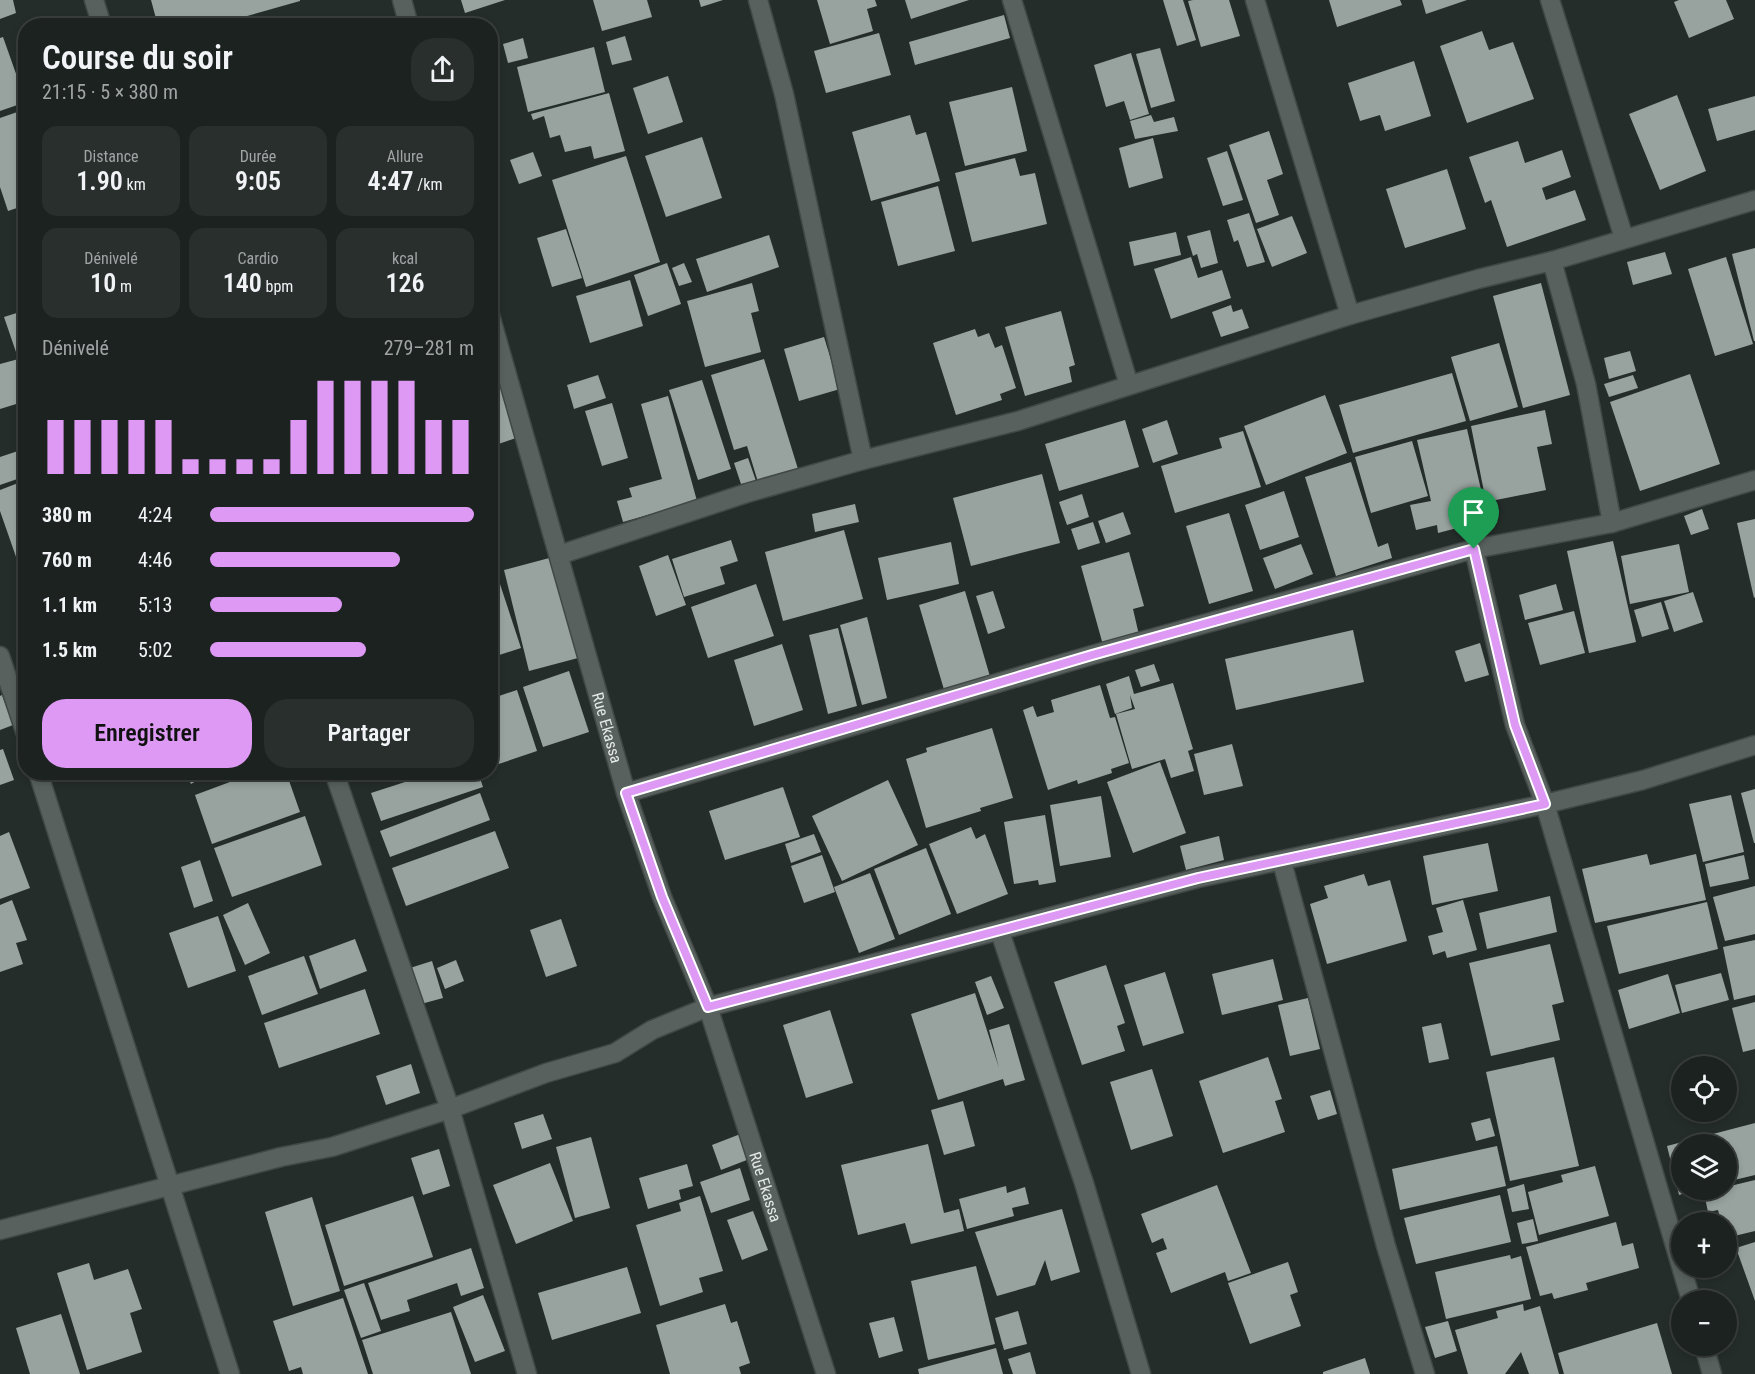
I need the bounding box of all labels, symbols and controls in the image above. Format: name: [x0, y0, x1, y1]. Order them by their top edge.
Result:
text: Course du soir: [42, 38, 233, 77]
button: share: [411, 38, 474, 101]
text: 21:15 · 5 × 380 m: [42, 80, 178, 104]
text: Distance: [83, 147, 139, 166]
text: Durée: [240, 147, 276, 166]
text: Allure: [387, 147, 423, 166]
text: 1.90: [76, 166, 123, 196]
text: 9:05: [235, 166, 281, 196]
text: 4:47: [368, 166, 414, 196]
text: km: [123, 175, 146, 194]
text: /km: [414, 175, 442, 194]
text: Dénivelé: [84, 249, 138, 268]
text: Cardio: [237, 249, 279, 268]
text: kcal: [392, 249, 418, 268]
text: 10: [90, 268, 116, 298]
text: 140: [223, 268, 262, 298]
text: 126: [385, 268, 425, 298]
text: m: [116, 277, 132, 296]
text: bpm: [262, 277, 293, 296]
text: Dénivelé: [42, 336, 109, 360]
text: 279–281 m: [384, 336, 474, 360]
pin: [1448, 487, 1499, 549]
icon: arrive: [1457, 496, 1490, 529]
text: 380 m: [42, 503, 92, 527]
text: 4:24: [138, 503, 172, 527]
text: 760 m: [42, 548, 92, 572]
text: 4:46: [138, 548, 172, 572]
text: 1.1 km: [42, 593, 97, 617]
text: 5:13: [138, 593, 172, 617]
text: 1.5 km: [42, 638, 97, 662]
text: 5:02: [138, 638, 172, 662]
street label: Rue Ekassa: [588, 690, 626, 765]
button: Enregistrer: [42, 699, 252, 768]
button: Partager: [264, 699, 474, 768]
map controls: [1671, 1056, 1737, 1356]
button: locate: [1671, 1056, 1737, 1122]
button: layers: [1671, 1134, 1737, 1200]
street label: Rue Ekassa: [745, 1149, 785, 1224]
button: +: [1671, 1212, 1737, 1278]
button: −: [1671, 1290, 1737, 1356]

